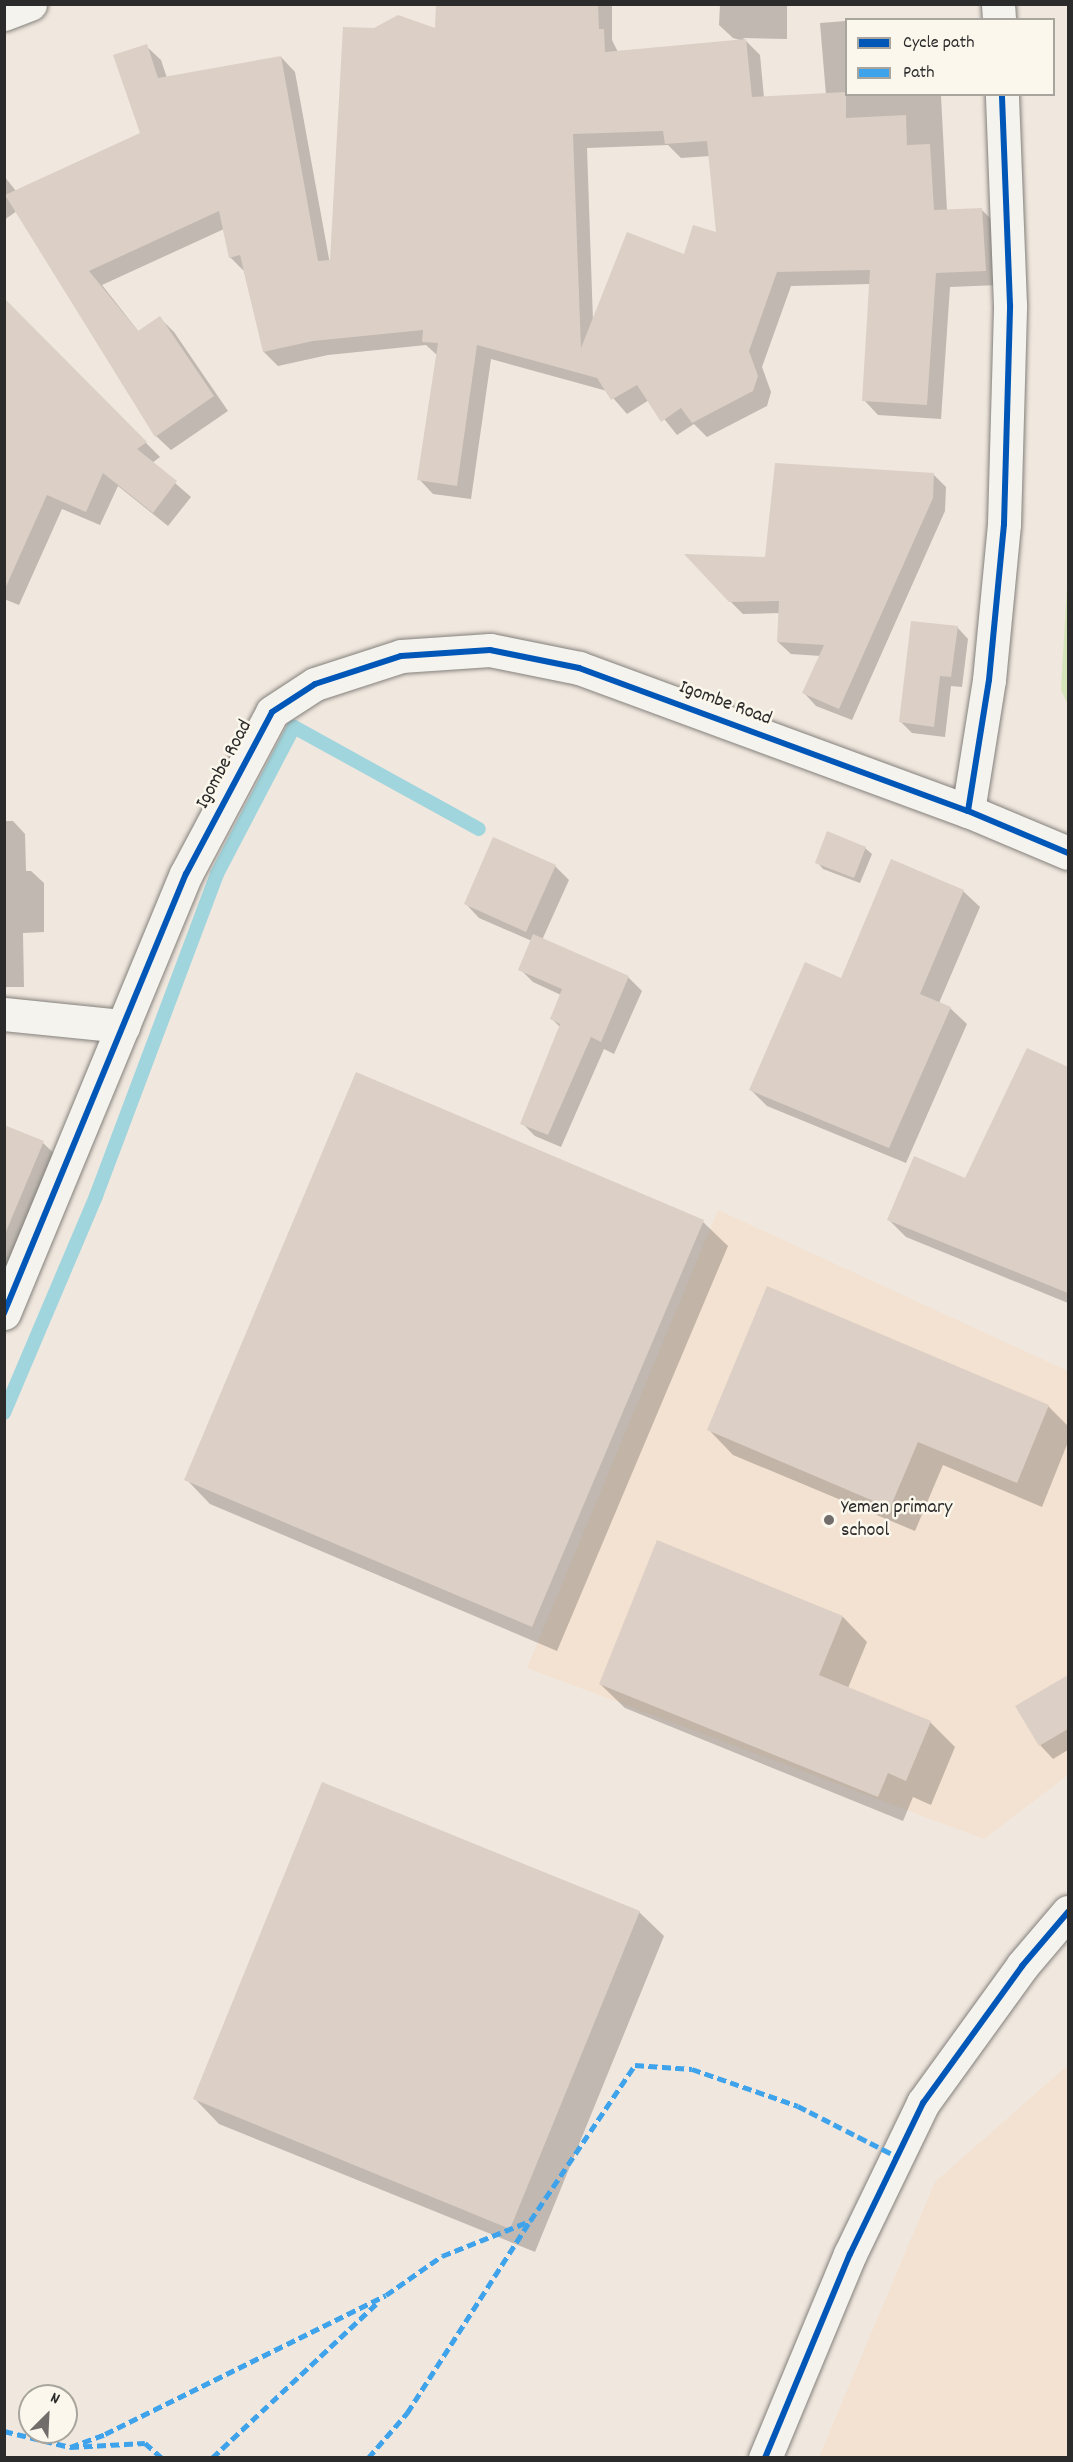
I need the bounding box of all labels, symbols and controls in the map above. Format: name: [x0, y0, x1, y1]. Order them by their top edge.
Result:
legend: [845, 18, 1055, 96]
text: Cycle path: [903, 31, 974, 56]
text: Path: [903, 61, 935, 86]
street label: Igombe Road: [675, 676, 775, 732]
street label: Igombe Road: [192, 717, 258, 813]
place label: Yemen primary school: [841, 1496, 952, 1543]
marker: Yemen primary school: [822, 1513, 836, 1527]
north arrow: [18, 2384, 78, 2444]
text: N: [46, 2387, 63, 2411]

